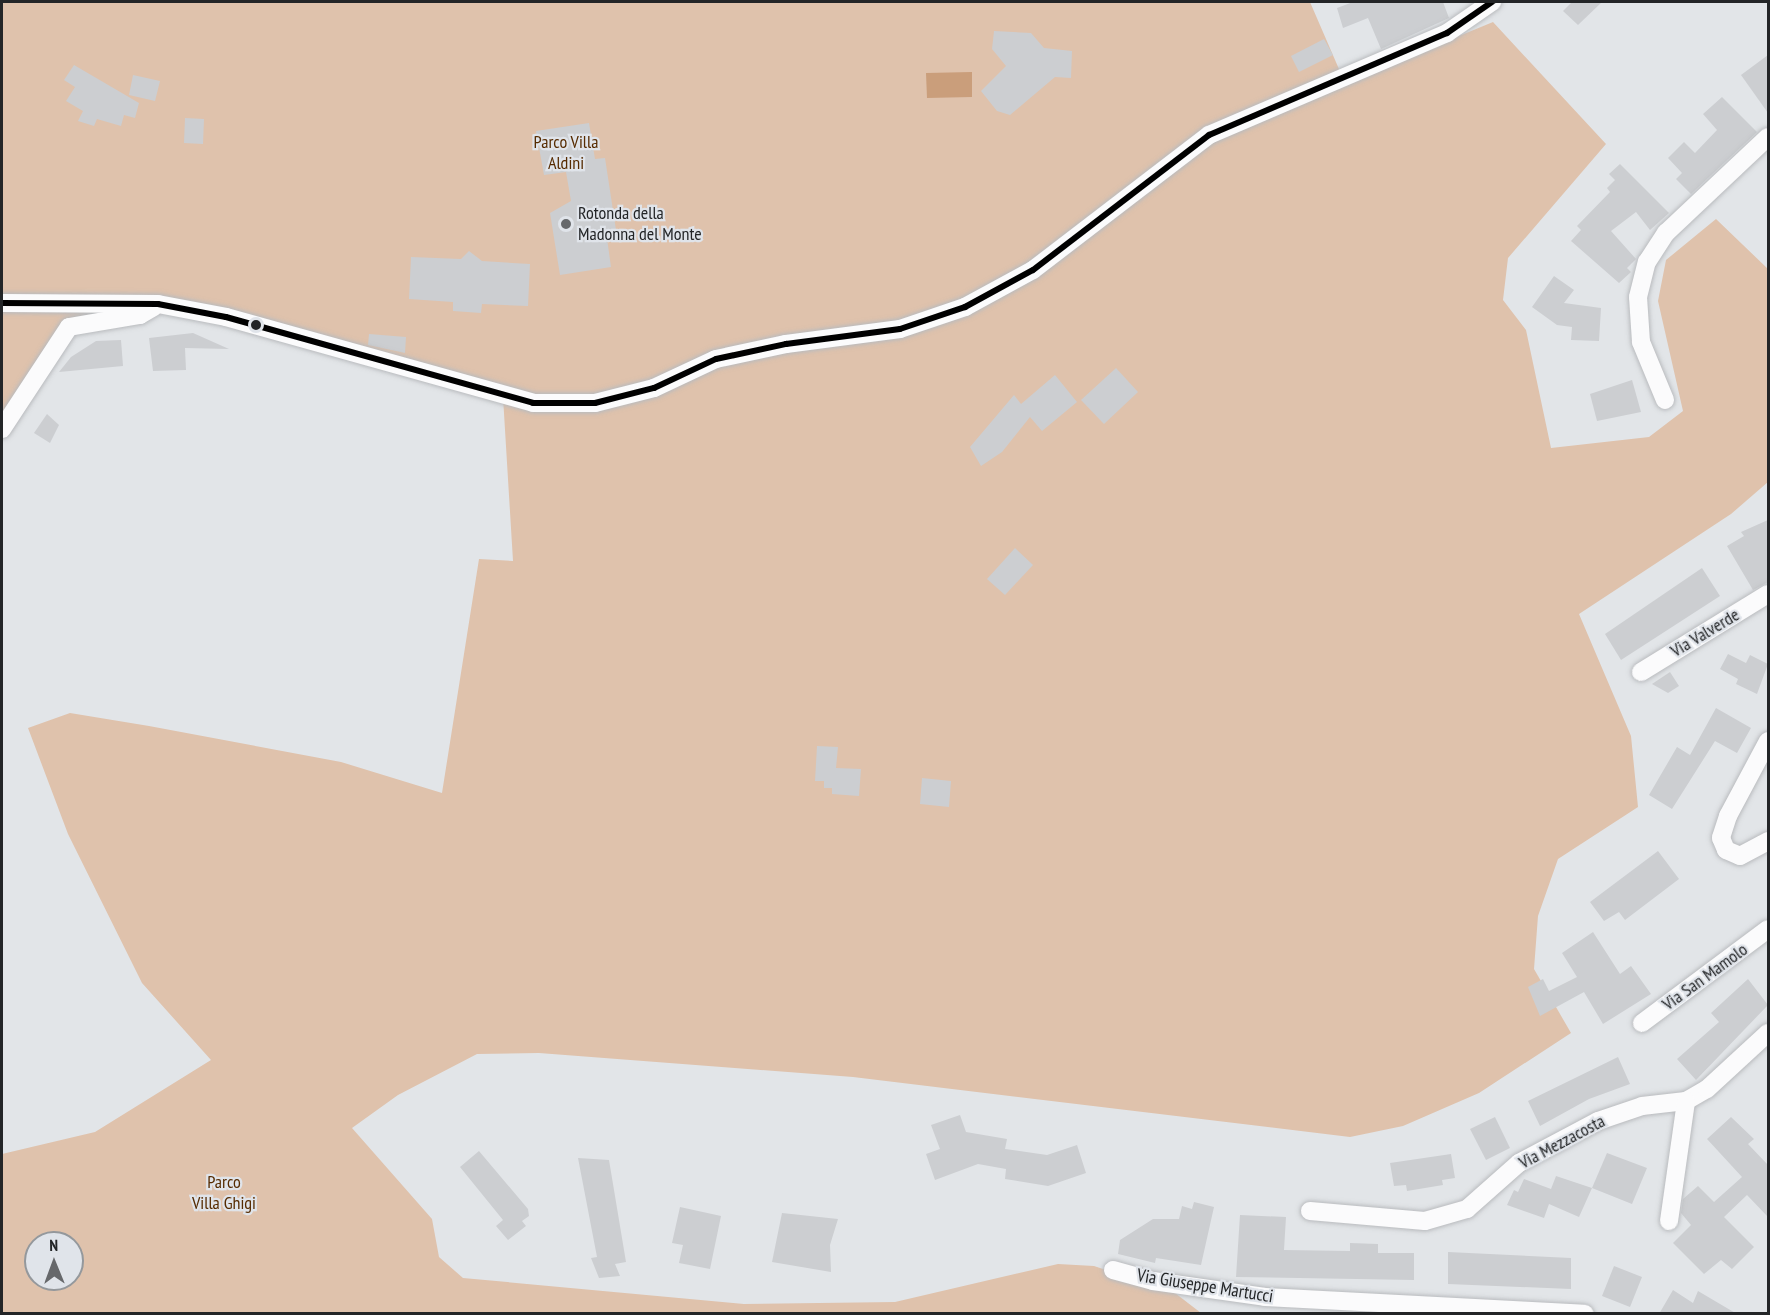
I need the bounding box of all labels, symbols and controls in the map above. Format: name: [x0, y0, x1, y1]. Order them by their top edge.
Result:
park label: Parco Villa Aldini: [533, 132, 599, 174]
place label: Rotonda della Madonna del Monte: [578, 203, 702, 246]
marker: Rotonda della Madonna del Monte: [559, 217, 573, 231]
unlabelled marker: [250, 319, 262, 331]
street label: Via Valverde: [1667, 604, 1743, 662]
street label: Via San Mamolo: [1658, 939, 1752, 1015]
street label: Via Mezzacosta: [1515, 1110, 1609, 1174]
park label: Parco Villa Ghigi: [192, 1172, 256, 1214]
north arrow: [24, 1231, 84, 1291]
text: N: [49, 1235, 58, 1255]
street label: Via Giuseppe Martucci: [1135, 1265, 1275, 1307]

